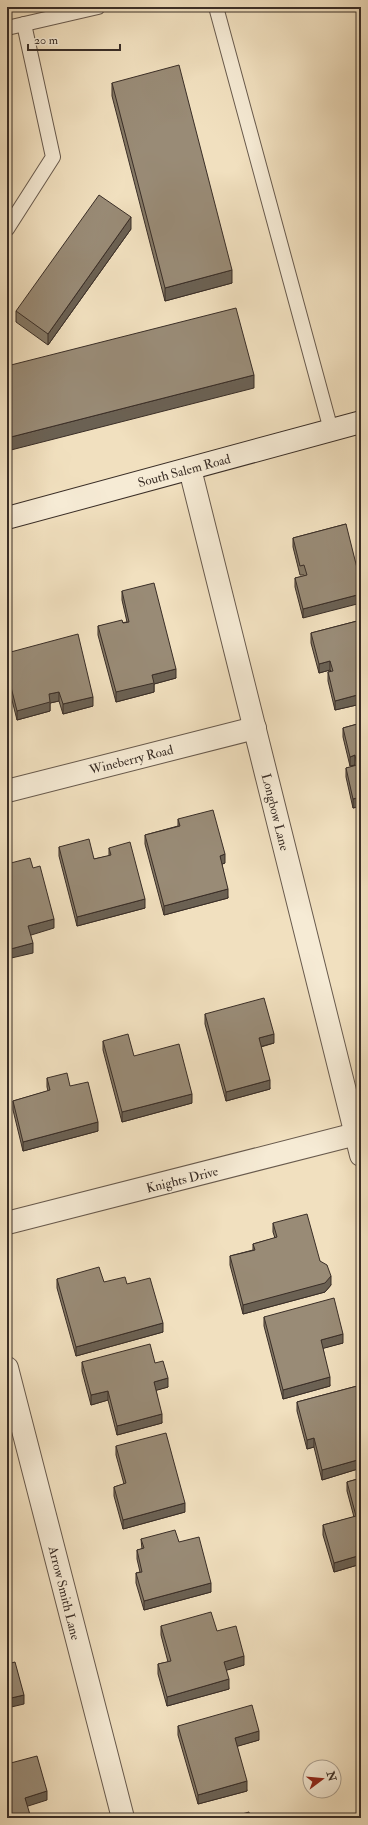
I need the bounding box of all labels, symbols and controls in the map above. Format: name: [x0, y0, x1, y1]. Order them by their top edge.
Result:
scale bar: [28, 26, 120, 52]
text: 20 m: [34, 33, 59, 48]
street label: South Salem Road: [136, 451, 233, 491]
street label: Wineberry Road: [87, 742, 176, 779]
street label: Longbow Lane: [258, 772, 292, 853]
street label: Knights Drive: [145, 1163, 220, 1197]
street label: Arrow Smith Lane: [44, 1544, 84, 1642]
north arrow: [302, 1759, 342, 1799]
text: N: [323, 1769, 339, 1784]

